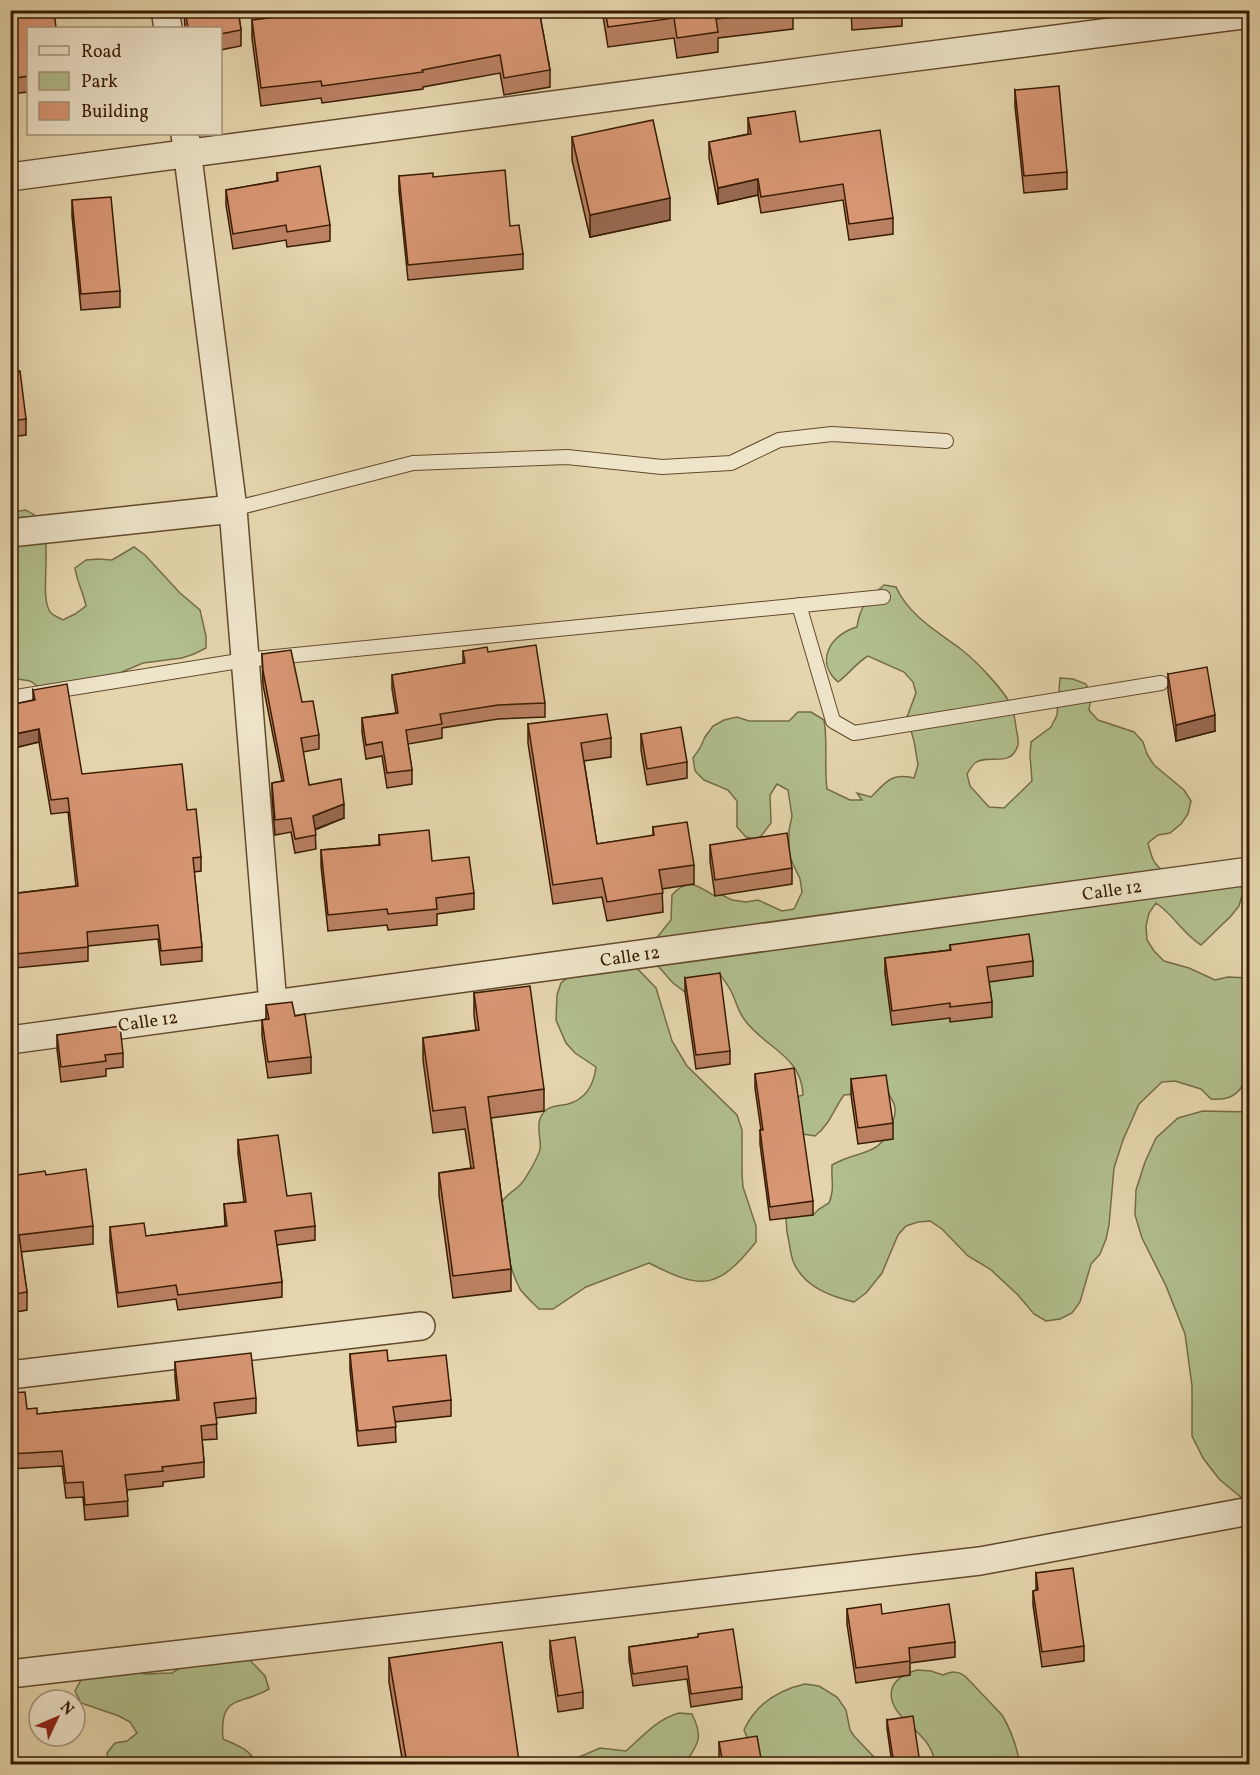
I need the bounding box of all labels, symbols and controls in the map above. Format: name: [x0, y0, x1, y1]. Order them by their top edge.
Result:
legend: [27, 27, 222, 135]
text: Road: [81, 40, 122, 65]
text: Park: [81, 70, 118, 95]
text: Building: [81, 100, 149, 125]
street label: Calle 12: [1081, 875, 1144, 908]
street label: Calle 12: [599, 941, 662, 974]
street label: Calle 12: [117, 1006, 180, 1039]
north arrow: [27, 1688, 87, 1748]
text: N: [54, 1697, 79, 1721]

